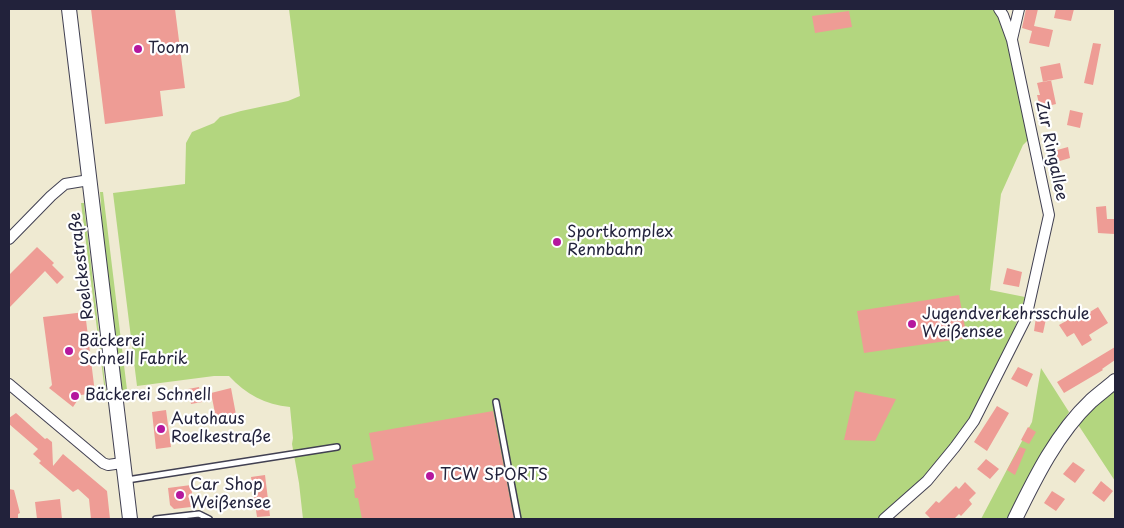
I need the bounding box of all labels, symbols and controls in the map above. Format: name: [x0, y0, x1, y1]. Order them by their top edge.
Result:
place label: Toom: [148, 39, 189, 59]
marker: Toom: [132, 43, 144, 55]
street label: Zur Ringallee: [1031, 99, 1071, 203]
street label: Roelckestraße: [66, 211, 98, 321]
place label: Sportkomplex Rennbahn: [567, 223, 673, 261]
marker: Sportkomplex Rennbahn: [551, 236, 563, 248]
place label: Jugendverkehrsschule Weißensee: [922, 305, 1090, 343]
marker: Jugendverkehrsschule Weißensee: [906, 318, 918, 330]
place label: Bäckerei Schnell Fabrik: [79, 332, 188, 370]
marker: Bäckerei Schnell Fabrik: [63, 345, 75, 357]
place label: Bäckerei Schnell: [85, 386, 211, 406]
marker: Bäckerei Schnell: [69, 390, 81, 402]
place label: Autohaus Roelkestraße: [171, 410, 271, 448]
marker: Autohaus Roelkestraße: [155, 423, 167, 435]
place label: TCW SPORTS: [440, 466, 548, 486]
marker: TCW SPORTS: [424, 470, 436, 482]
place label: Car Shop Weißensee: [190, 476, 271, 514]
marker: Car Shop Weißensee: [174, 489, 186, 501]

